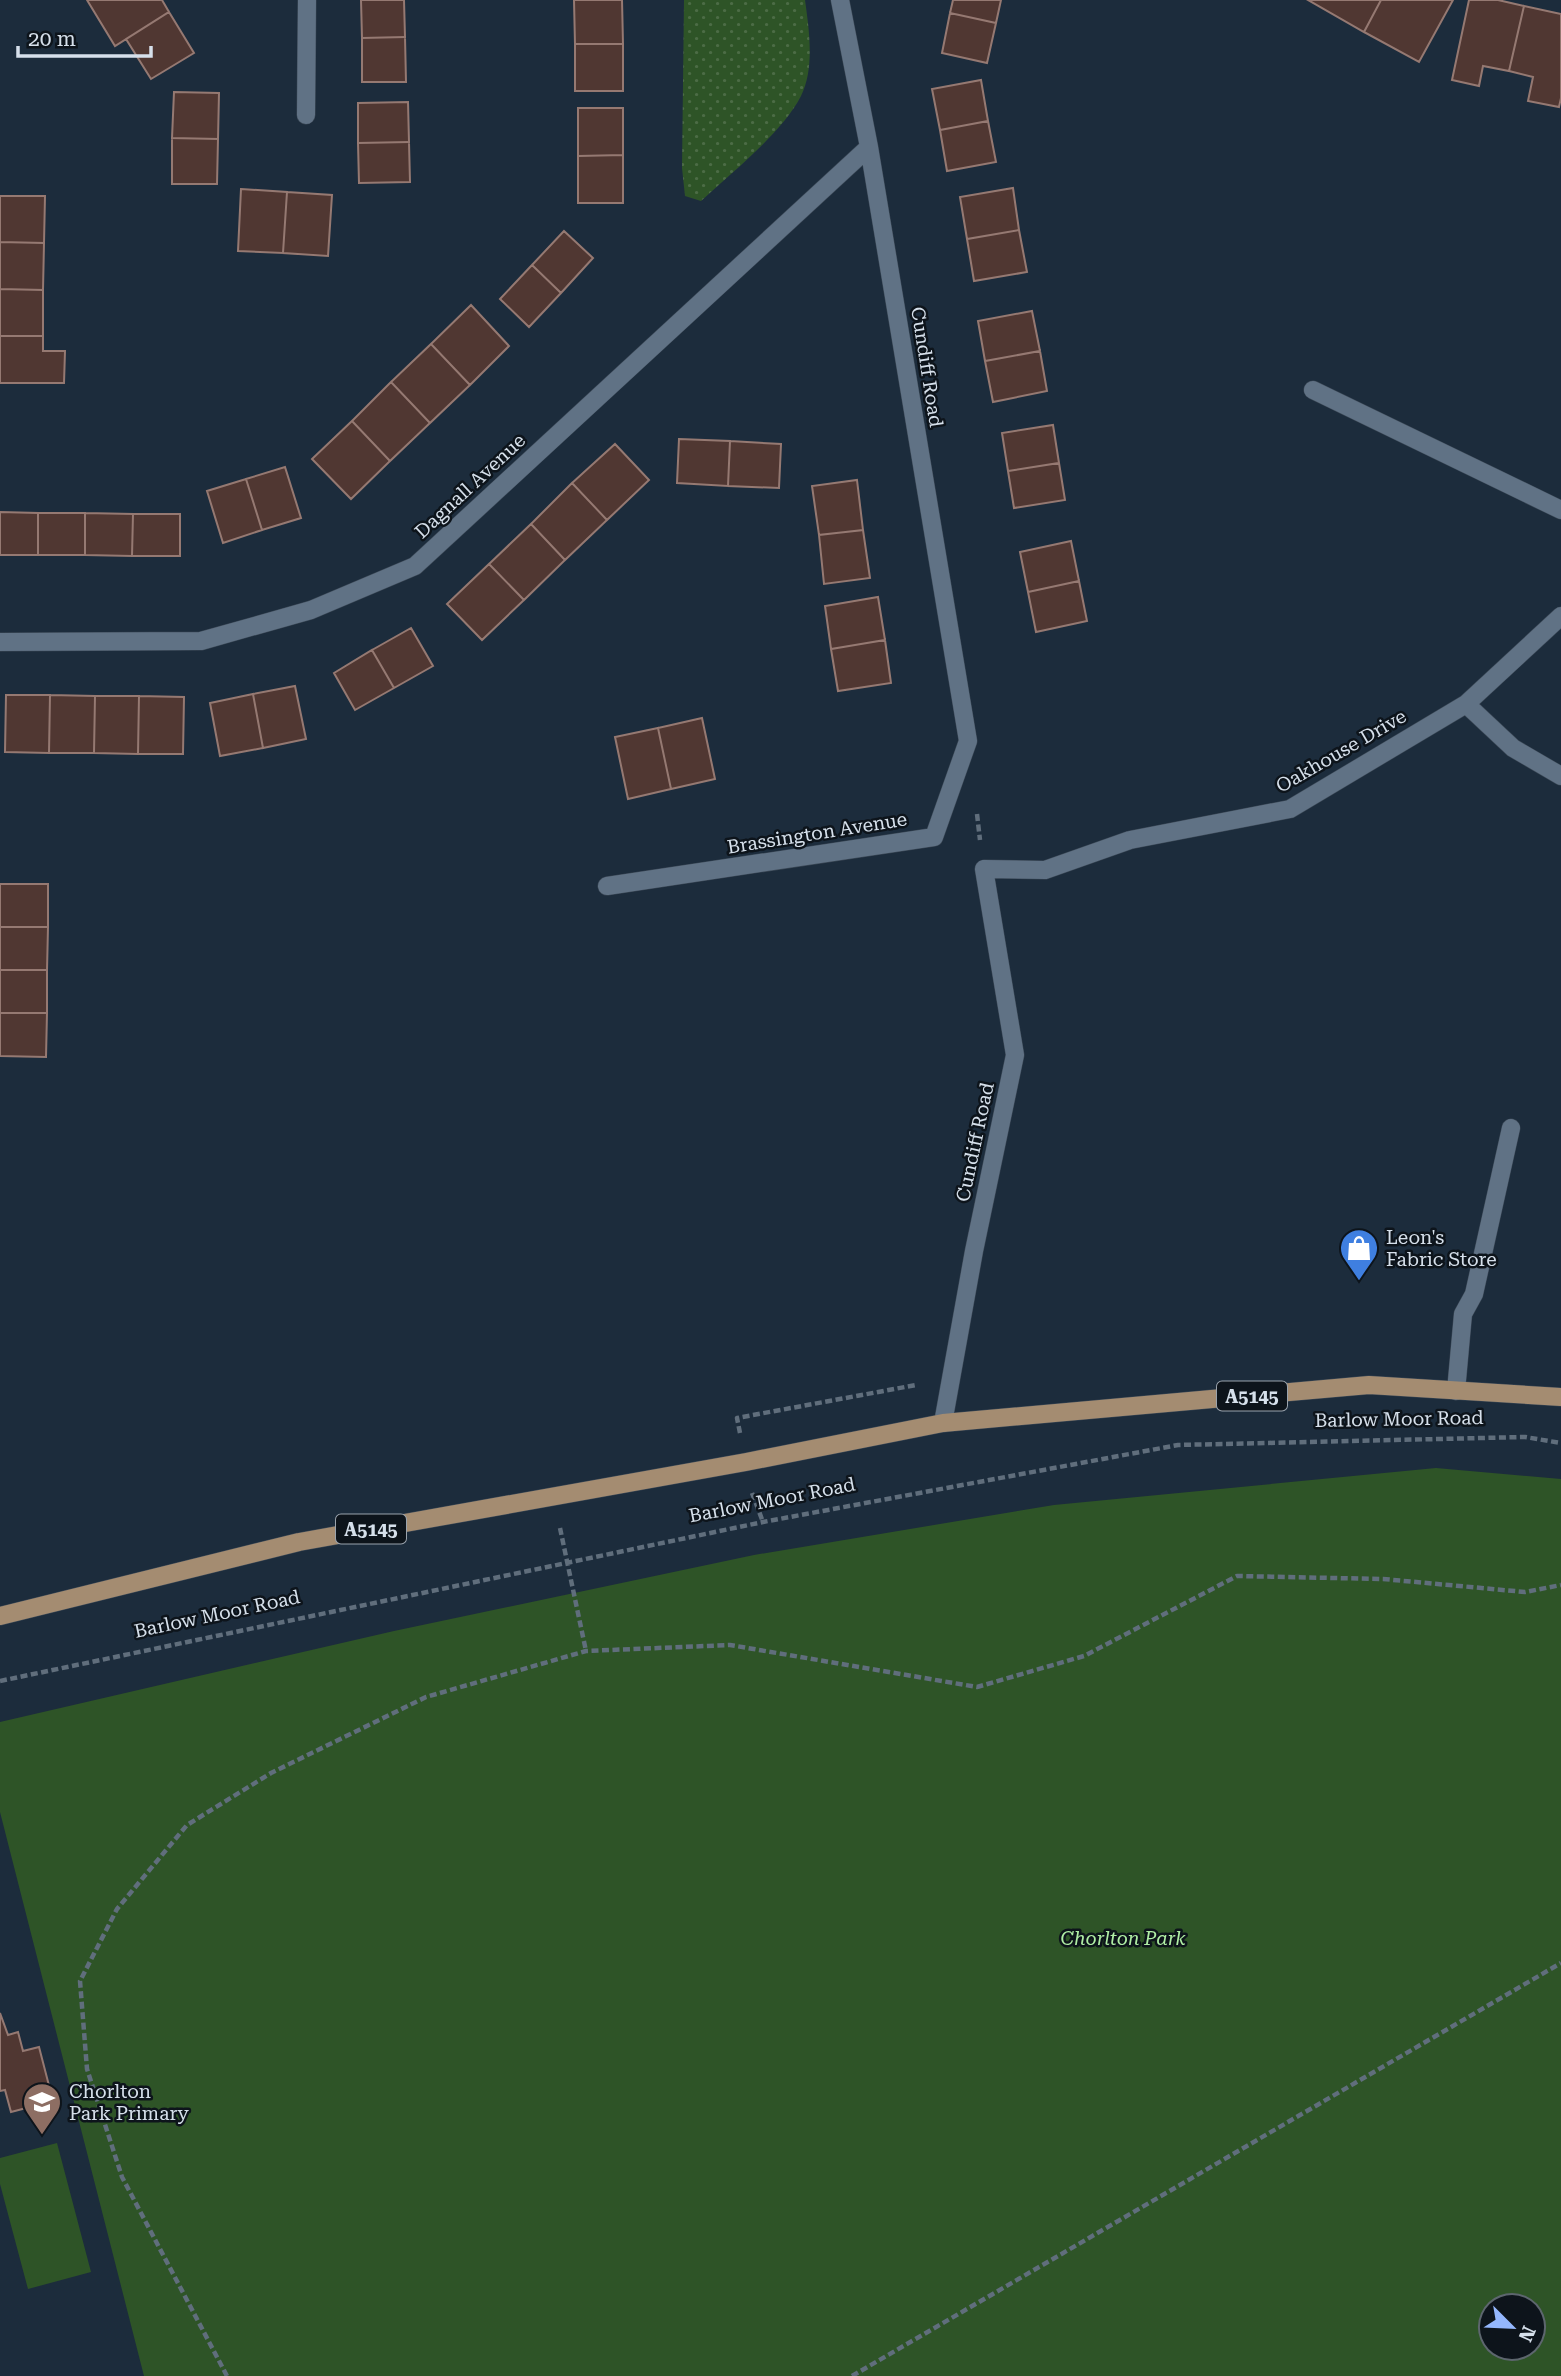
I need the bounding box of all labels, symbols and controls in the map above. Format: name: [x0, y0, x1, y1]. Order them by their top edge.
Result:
scale bar: [18, 14, 150, 58]
text: 20 m: [28, 27, 76, 51]
street label: Cundiff Road: [906, 305, 948, 429]
street label: Dagnall Avenue: [410, 429, 530, 543]
street label: Oakhouse Drive: [1272, 704, 1410, 798]
street label: Brassington Avenue: [725, 807, 909, 859]
street label: Cundiff Road: [951, 1080, 999, 1204]
place label: Leon's Fabric Store: [1386, 1226, 1497, 1271]
shop icon: Leon's Fabric Store: [1338, 1227, 1380, 1282]
road number: A5145: [1217, 1381, 1287, 1410]
street label: Barlow Moor Road: [1314, 1406, 1484, 1432]
street label: Barlow Moor Road: [687, 1473, 857, 1527]
road number: A5145: [336, 1514, 406, 1544]
street label: Barlow Moor Road: [132, 1585, 302, 1643]
park label: Chorlton Park: [1060, 1927, 1186, 1950]
place label: Chorlton Park Primary: [69, 2080, 190, 2125]
school or university icon: Chorlton Park Primary: [21, 2081, 63, 2136]
north arrow: [1477, 2292, 1547, 2362]
text: N: [1513, 2322, 1541, 2345]

